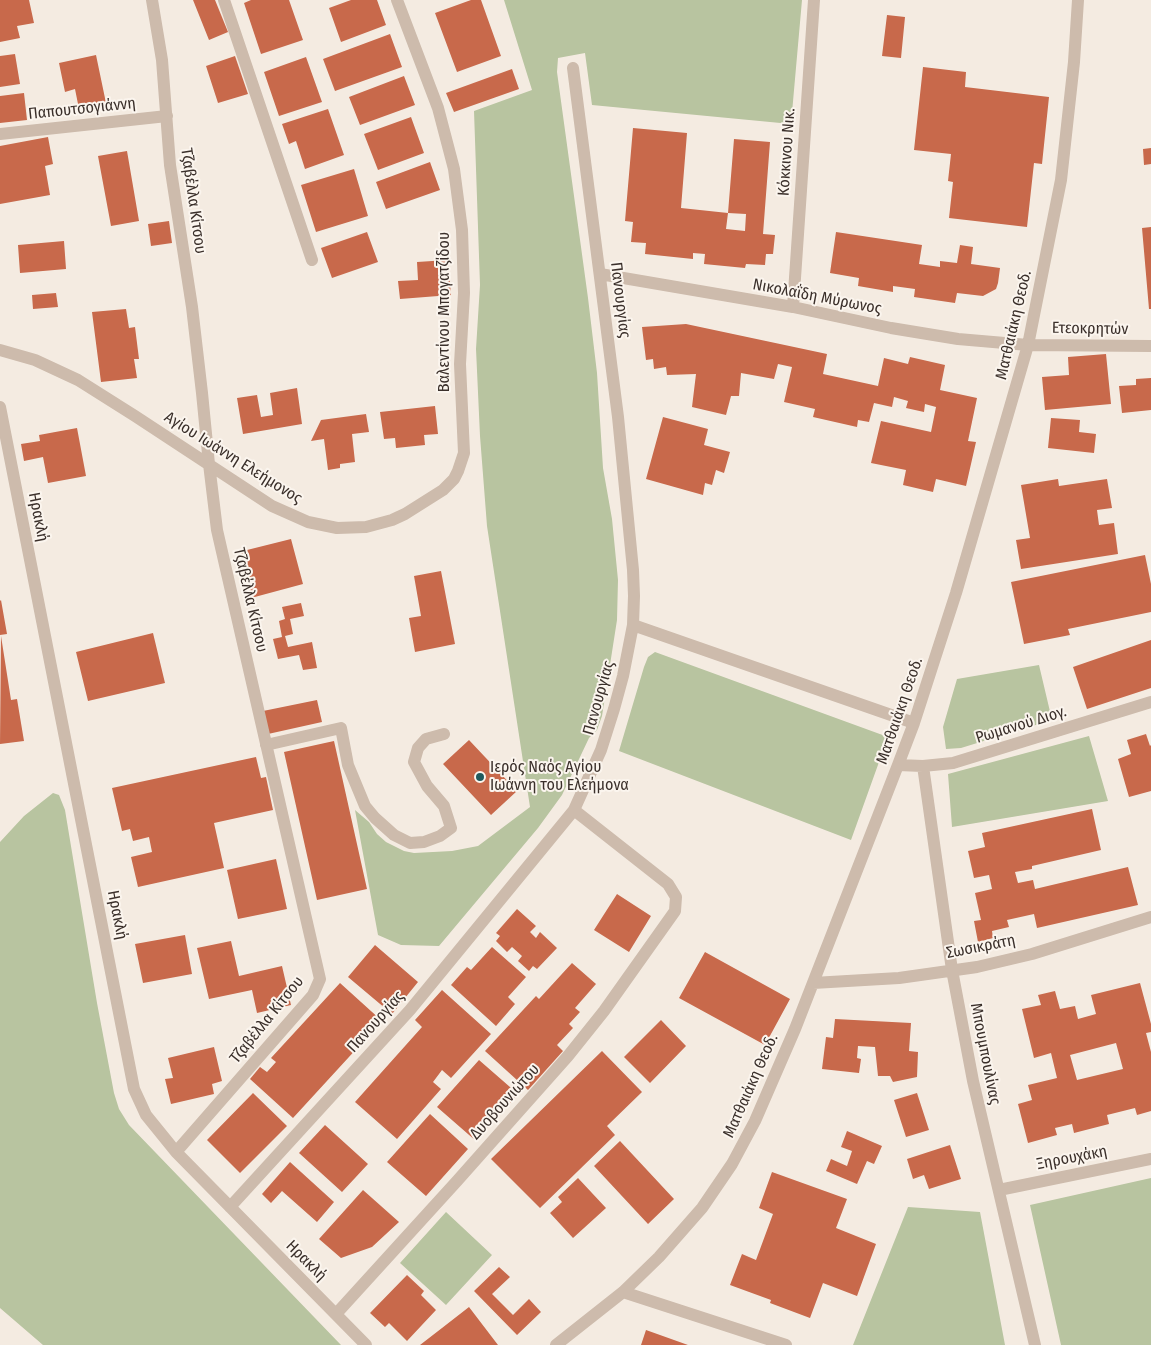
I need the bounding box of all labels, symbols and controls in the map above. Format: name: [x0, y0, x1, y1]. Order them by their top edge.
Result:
street label: Παπουτσογιάννη: [27, 94, 137, 124]
street label: Κόκκινου Νικ.: [774, 107, 800, 197]
street label: Τζαβέλλα Κίτσου: [176, 147, 210, 255]
street label: Βαλεντίνου Μπογατζίδου: [435, 232, 455, 392]
street label: Πανουργίας: [606, 261, 634, 339]
street label: Ματθαιάκη Θεοδ.: [992, 268, 1036, 382]
street label: Νικολαΐδη Μύρωνος: [751, 275, 883, 319]
street label: Ετεοκρητών: [1052, 319, 1128, 339]
street label: Αγίου Ιωάννη Ελεήμονος: [161, 408, 305, 508]
street label: Ηρακλή: [24, 491, 52, 543]
street label: Τζαβέλλα Κίτσου: [229, 546, 271, 654]
street label: Ματθαιάκη Θεοδ.: [873, 655, 927, 767]
street label: Πανουργίας: [579, 659, 619, 737]
street label: Ρωμανού Διογ.: [973, 702, 1069, 748]
place label: Ιερός Ναός Αγίου Ιωάννη του Ελεήμονα: [490, 758, 629, 796]
marker: Ιερός Ναός Αγίου Ιωάννη του Ελεήμονα: [474, 771, 486, 783]
street label: Ηρακλή: [103, 889, 131, 941]
street label: Σωσικράτη: [945, 931, 1017, 963]
street label: Τζαβέλλα Κίτσου: [226, 972, 308, 1068]
street label: Πανουργίας: [343, 987, 409, 1057]
street label: Μπουμπουλίνας: [966, 1002, 1004, 1106]
street label: Ματθαιάκη Θεοδ.: [720, 1031, 782, 1141]
street label: Δυοβουνιώτου: [466, 1060, 544, 1144]
street label: Ξηρουχάκη: [1035, 1142, 1109, 1174]
street label: Ηρακλή: [282, 1237, 330, 1285]

